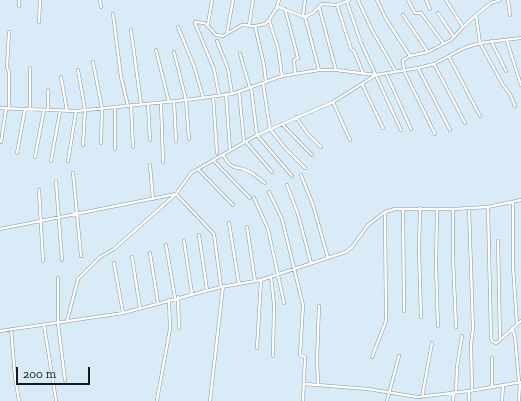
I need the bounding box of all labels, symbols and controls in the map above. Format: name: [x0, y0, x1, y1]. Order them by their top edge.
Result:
scale bar: [18, 359, 92, 385]
text: 200 m: [23, 367, 56, 381]

